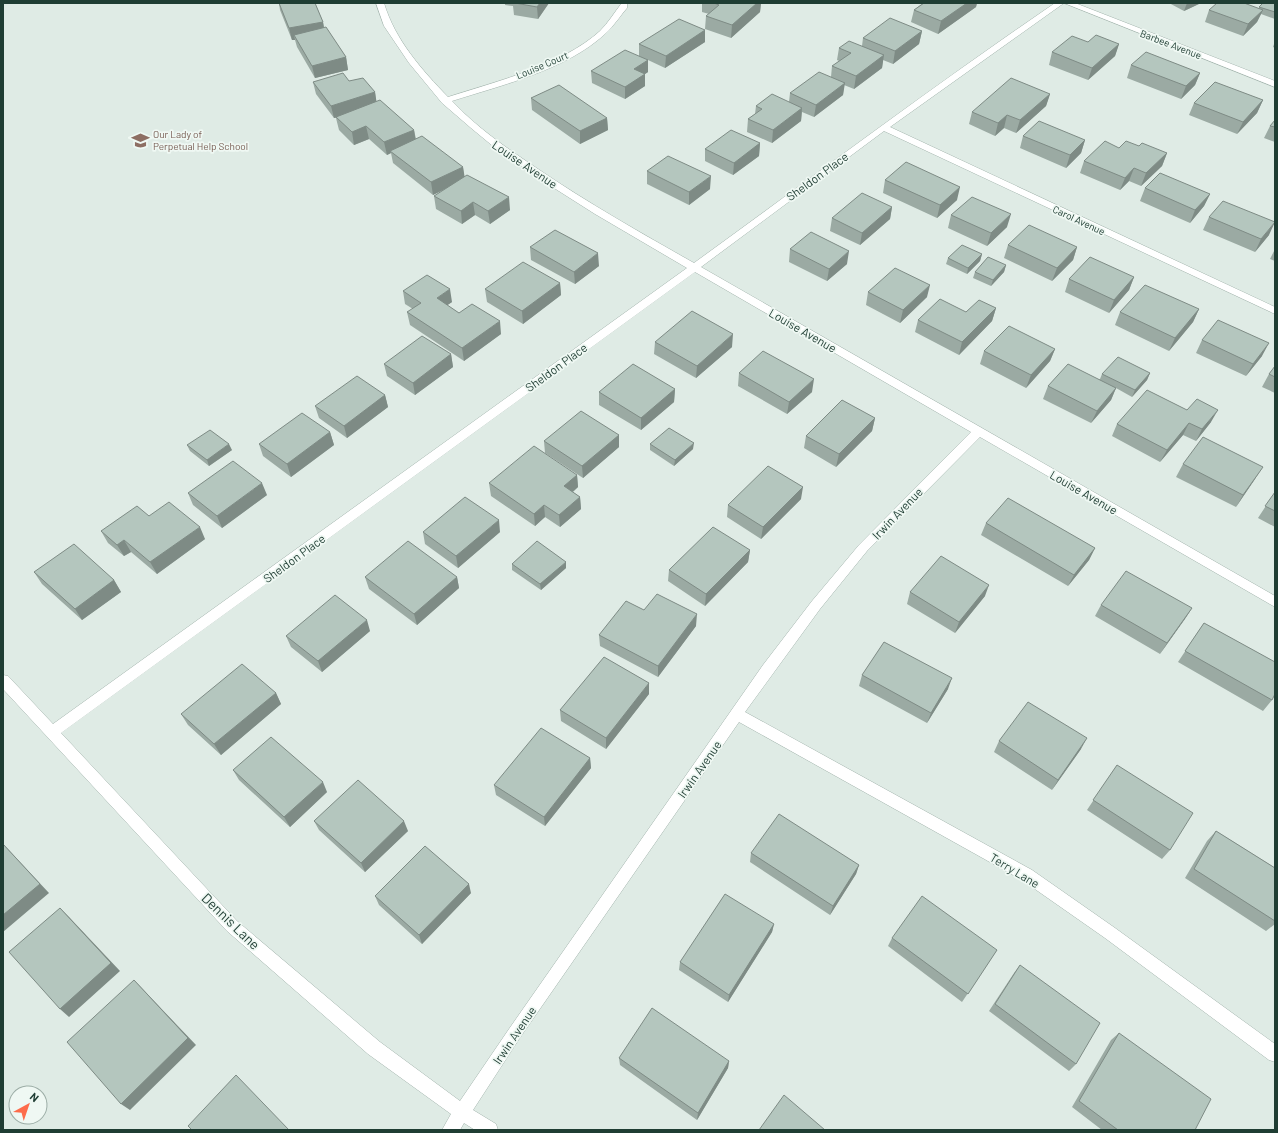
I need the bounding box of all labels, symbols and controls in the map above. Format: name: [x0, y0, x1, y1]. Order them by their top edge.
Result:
street label: Barbee Avenue: [1139, 27, 1203, 61]
street label: Louise Court: [514, 49, 570, 81]
place label: Our Lady of Perpetual Help School: [153, 128, 248, 152]
school or university icon: Our Lady of Perpetual Help School: [130, 130, 150, 150]
street label: Louise Avenue: [490, 137, 560, 191]
street label: Sheldon Place: [783, 149, 851, 203]
street label: Carol Avenue: [1051, 203, 1107, 237]
street label: Louise Avenue: [767, 305, 839, 355]
street label: Sheldon Place: [522, 340, 590, 394]
street label: Louise Avenue: [1048, 467, 1120, 517]
street label: Irwin Avenue: [869, 484, 925, 542]
street label: Sheldon Place: [260, 531, 328, 585]
street label: Irwin Avenue: [674, 738, 724, 800]
street label: Terry Lane: [988, 850, 1042, 890]
street label: Dennis Lane: [198, 889, 264, 953]
street label: Irwin Avenue: [490, 1004, 538, 1066]
north arrow: [8, 1085, 48, 1125]
text: N: [28, 1090, 42, 1104]

